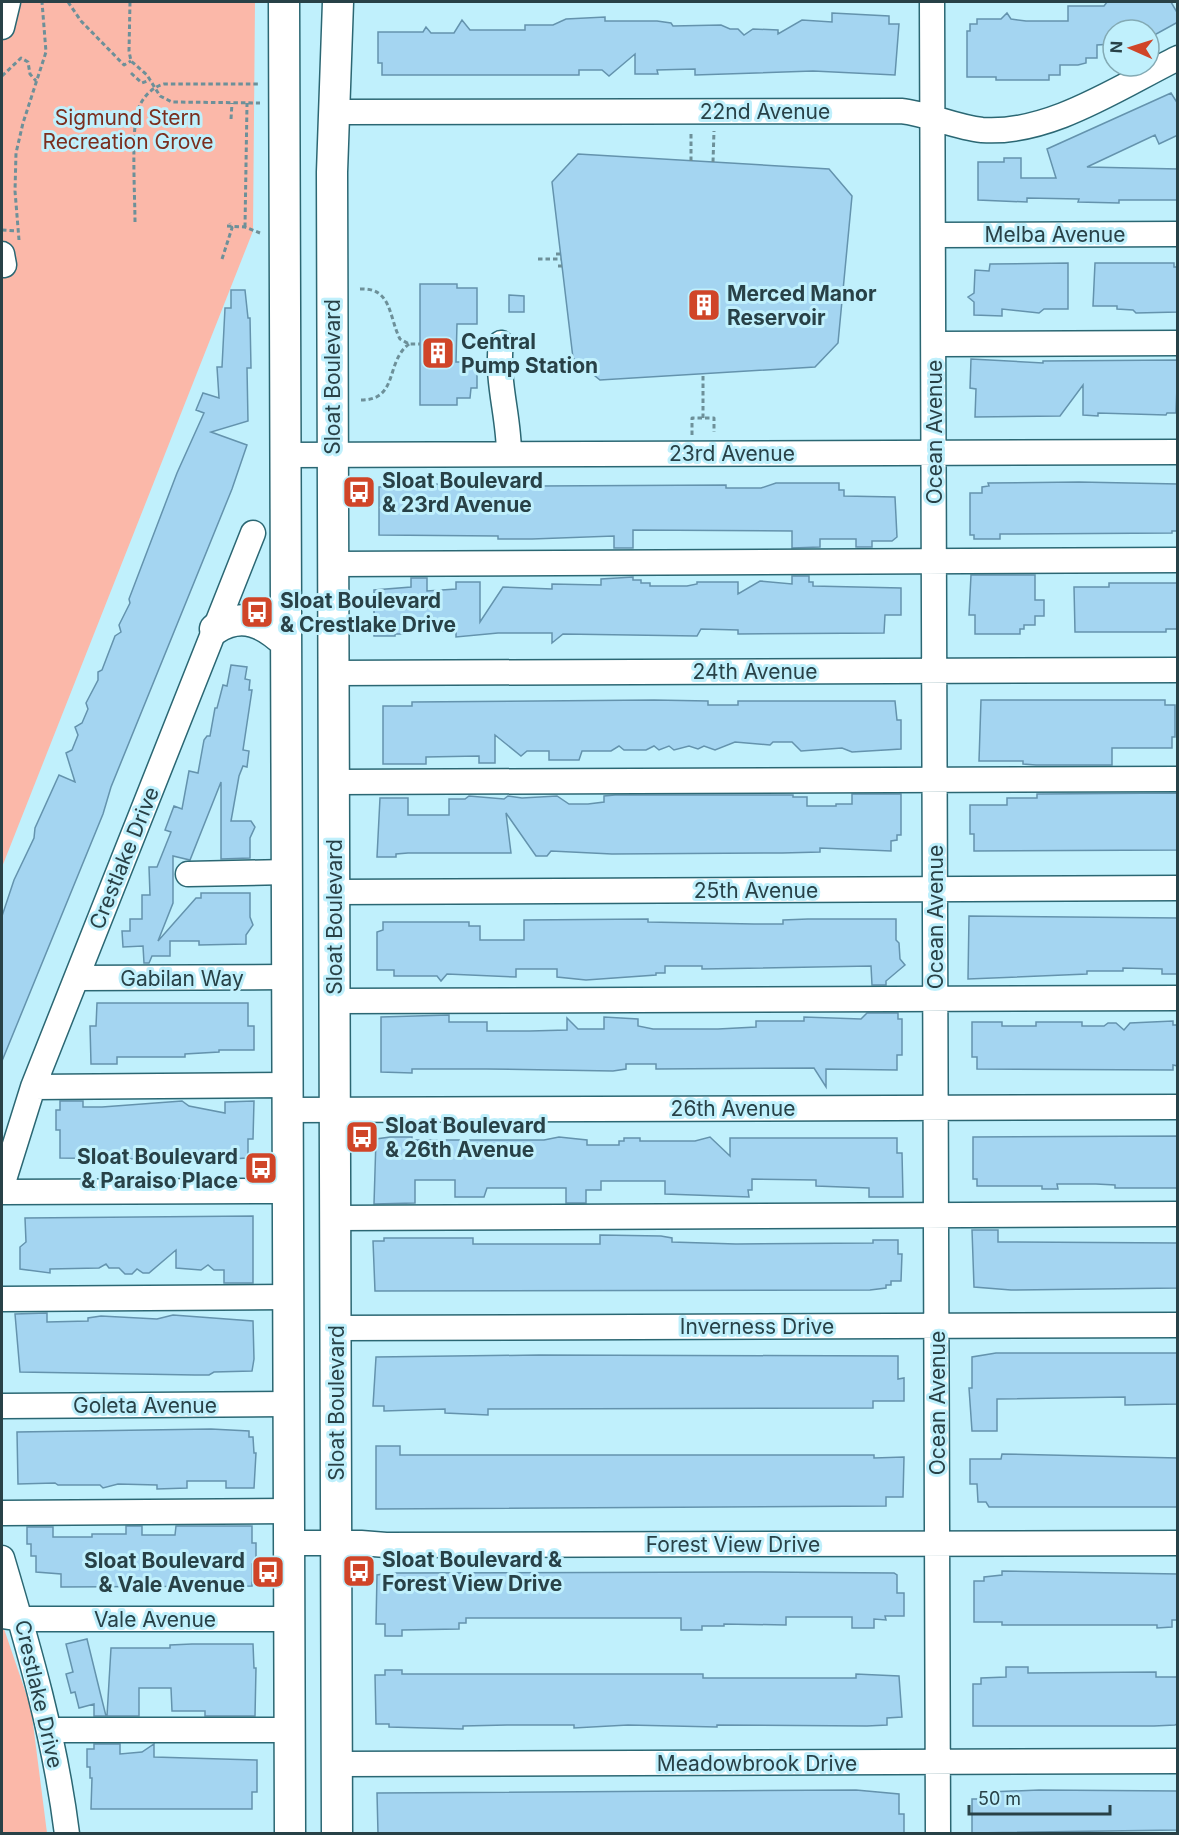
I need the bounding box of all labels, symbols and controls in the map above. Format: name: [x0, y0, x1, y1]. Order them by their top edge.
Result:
north arrow: [1101, 18, 1161, 78]
text: N: [1106, 41, 1126, 54]
street label: 22nd Avenue: [700, 99, 830, 124]
park label: Sigmund Stern Recreation Grove: [42, 105, 214, 154]
street label: Melba Avenue: [985, 222, 1125, 247]
place label: Merced Manor Reservoir: [727, 281, 877, 330]
building icon: Merced Manor Reservoir: [686, 287, 722, 323]
street label: Sloat Boulevard: [320, 299, 345, 455]
place label: Central Pump Station: [461, 329, 598, 378]
building icon: Central Pump Station: [420, 335, 456, 371]
street label: Ocean Avenue: [922, 360, 947, 504]
street label: 23rd Avenue: [669, 441, 795, 466]
place label: Sloat Boulevard & 23rd Avenue: [382, 468, 543, 517]
bus stop icon: Sloat Boulevard & 23rd Avenue: [341, 474, 377, 510]
place label: Sloat Boulevard & Crestlake Drive: [280, 588, 456, 637]
bus stop icon: Sloat Boulevard & Crestlake Drive: [239, 594, 275, 630]
street label: 24th Avenue: [692, 659, 818, 684]
street label: Crestlake Drive: [84, 783, 164, 933]
street label: Sloat Boulevard: [322, 839, 347, 995]
street label: Ocean Avenue: [923, 845, 948, 989]
street label: 25th Avenue: [694, 878, 818, 903]
street label: Gabilan Way: [120, 966, 244, 991]
street label: 26th Avenue: [671, 1096, 795, 1121]
place label: Sloat Boulevard & 26th Avenue: [385, 1113, 546, 1162]
bus stop icon: Sloat Boulevard & 26th Avenue: [344, 1119, 380, 1155]
place label: Sloat Boulevard & Paraiso Place: [77, 1144, 238, 1193]
bus stop icon: Sloat Boulevard & Paraiso Place: [243, 1150, 279, 1186]
street label: Inverness Drive: [680, 1314, 834, 1339]
street label: Sloat Boulevard: [324, 1325, 349, 1481]
street label: Ocean Avenue: [925, 1331, 950, 1475]
street label: Goleta Avenue: [73, 1393, 217, 1418]
street label: Forest View Drive: [646, 1532, 820, 1557]
place label: Sloat Boulevard & Forest View Drive: [382, 1547, 563, 1596]
place label: Sloat Boulevard & Vale Avenue: [84, 1548, 245, 1597]
bus stop icon: Sloat Boulevard & Forest View Drive: [341, 1553, 377, 1589]
bus stop icon: Sloat Boulevard & Vale Avenue: [250, 1554, 286, 1590]
street label: Vale Avenue: [94, 1607, 216, 1632]
street label: Crestlake Drive: [10, 1617, 68, 1771]
street label: Meadowbrook Drive: [657, 1751, 857, 1776]
scale bar: [969, 1778, 1110, 1816]
text: 50 m: [978, 1788, 1021, 1809]

